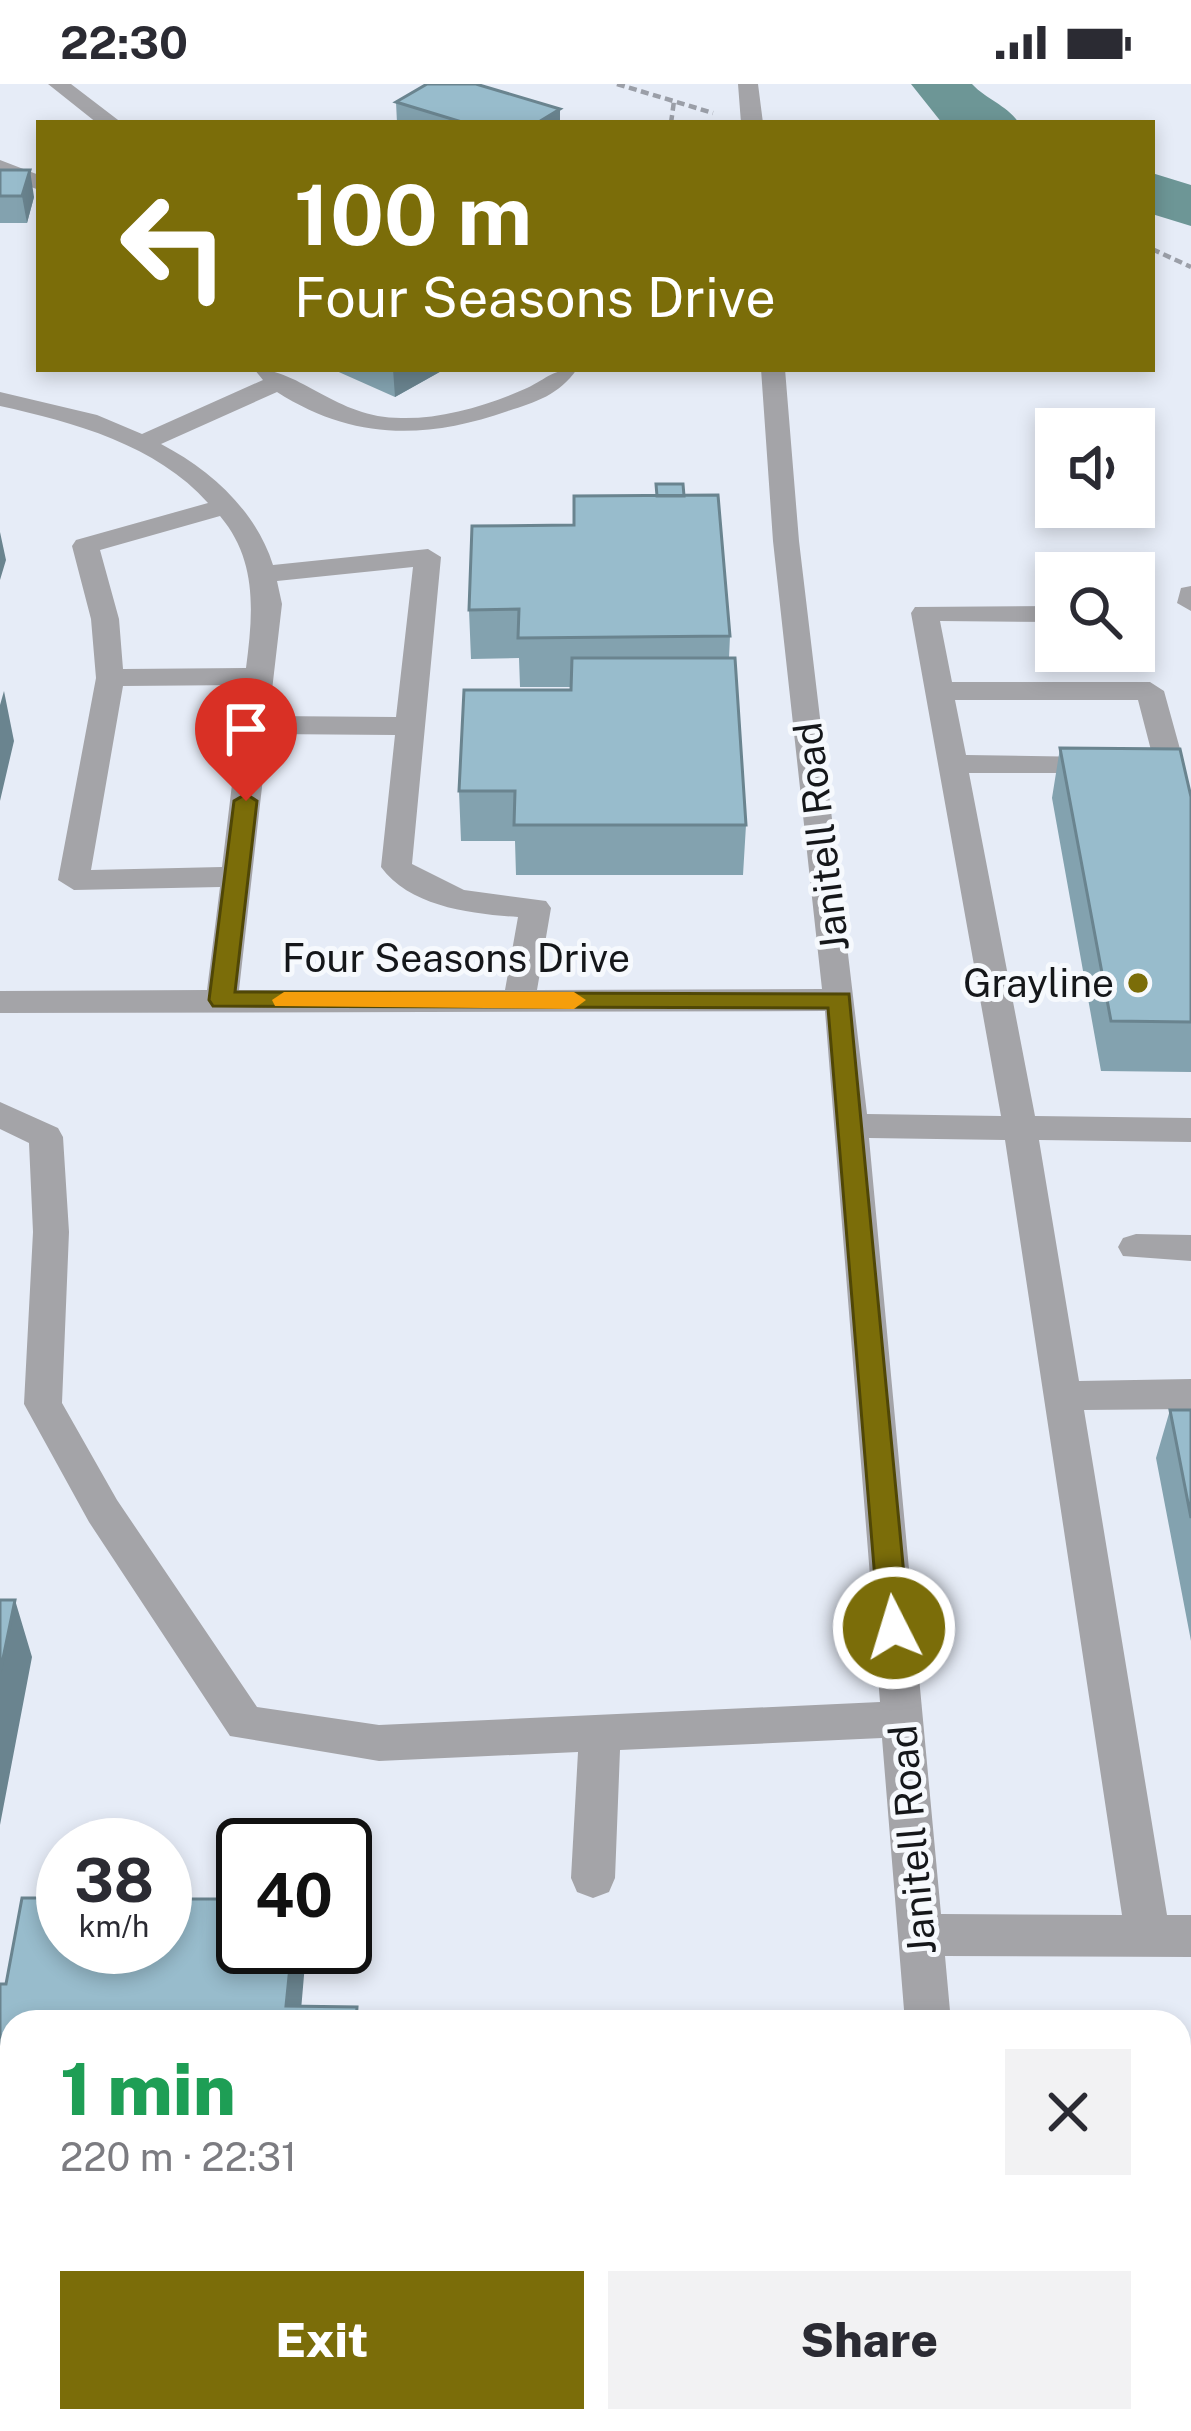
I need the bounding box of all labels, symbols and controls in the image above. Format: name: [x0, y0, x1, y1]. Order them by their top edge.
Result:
text: 22:30: [60, 16, 188, 69]
text: 100 m: [294, 165, 532, 264]
icon: left: [96, 168, 252, 324]
text: Four Seasons Drive: [294, 266, 776, 329]
map controls: [1035, 408, 1155, 672]
button: sound: [1035, 408, 1155, 528]
button: search: [1035, 552, 1155, 672]
pin: [195, 678, 297, 801]
icon: arrive: [213, 696, 279, 762]
street label: Janitell Road: [784, 720, 858, 954]
street label: Four Seasons Drive: [282, 935, 630, 981]
place label: Grayline: [963, 960, 1114, 1006]
marker: Grayline: [1125, 970, 1151, 996]
position arrow: [831, 1565, 957, 1691]
street label: Janitell Road: [879, 1723, 945, 1957]
speed limit sign: 40: [216, 1818, 372, 1974]
text: 38: [74, 1845, 154, 1916]
text: km/h: [79, 1908, 149, 1944]
text: 1 min: [60, 2047, 236, 2131]
button: close: [1005, 2049, 1131, 2175]
text: 220 m · 22:31: [60, 2134, 297, 2180]
button: Exit: [60, 2271, 584, 2409]
button: Share: [608, 2271, 1131, 2409]

